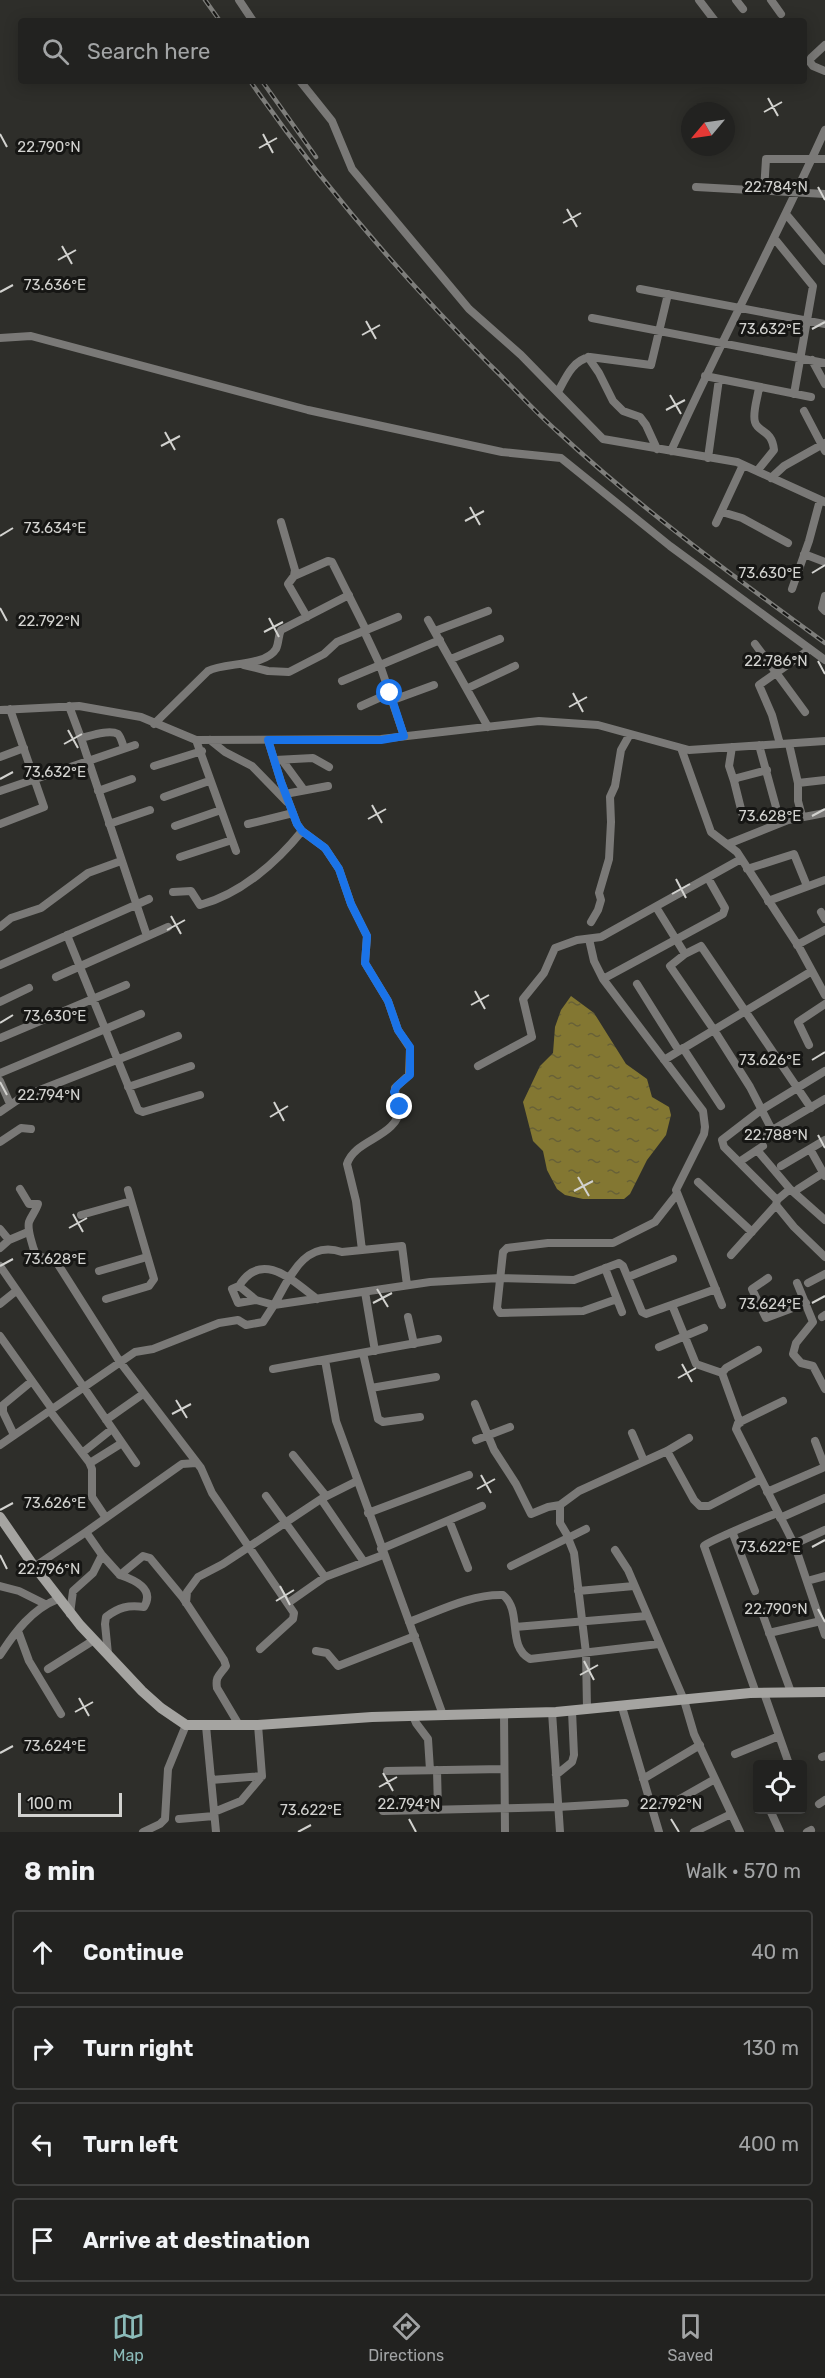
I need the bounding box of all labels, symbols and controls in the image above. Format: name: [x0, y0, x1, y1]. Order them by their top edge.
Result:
search box: [18, 18, 807, 84]
icon: search: [39, 35, 72, 68]
text: Search here: [87, 38, 210, 65]
north arrow: [681, 102, 735, 156]
text: 22.790°N: [17, 138, 81, 156]
text: 22.784°N: [744, 178, 808, 196]
text: 73.636°E: [24, 276, 86, 294]
text: 73.632°E: [739, 320, 801, 338]
text: 73.634°E: [24, 519, 86, 537]
text: 73.630°E: [739, 564, 801, 582]
text: 22.792°N: [18, 612, 80, 630]
text: 22.786°N: [744, 652, 808, 670]
route start: [376, 679, 402, 705]
text: 73.632°E: [24, 763, 86, 781]
text: 73.628°E: [739, 807, 801, 825]
text: 73.630°E: [24, 1007, 86, 1025]
text: 73.626°E: [739, 1051, 801, 1069]
text: 22.794°N: [18, 1086, 80, 1104]
route end: [386, 1093, 412, 1119]
text: 22.788°N: [744, 1126, 808, 1144]
text: 73.628°E: [24, 1250, 86, 1268]
text: 73.624°E: [739, 1295, 801, 1313]
text: 73.626°E: [24, 1494, 86, 1512]
text: 73.622°E: [739, 1538, 801, 1556]
text: 22.796°N: [18, 1560, 80, 1578]
text: 22.790°N: [744, 1600, 808, 1618]
text: 73.624°E: [24, 1737, 86, 1755]
map controls: [753, 1760, 807, 1814]
button: locate: [753, 1760, 807, 1814]
scale bar: [18, 1790, 122, 1818]
text: 100 m: [27, 1794, 72, 1813]
text: 22.794°N: [378, 1795, 440, 1813]
text: 22.792°N: [640, 1795, 702, 1813]
text: 73.622°E: [280, 1801, 342, 1819]
text: 8 min: [24, 1856, 95, 1887]
text: Walk · 570 m: [685, 1859, 801, 1883]
icon: ahead: [26, 1936, 59, 1969]
text: Continue: [83, 1939, 184, 1966]
text: 40 m: [751, 1940, 799, 1964]
icon: right: [26, 2032, 59, 2065]
text: Turn right: [83, 2035, 193, 2062]
text: 130 m: [743, 2036, 799, 2060]
icon: left: [26, 2128, 59, 2161]
text: Turn left: [83, 2131, 178, 2158]
text: 400 m: [739, 2132, 799, 2156]
icon: arrive: [26, 2224, 59, 2257]
text: Arrive at destination: [83, 2227, 310, 2254]
tab: Map: [112, 2310, 145, 2365]
tab: Directions: [368, 2310, 444, 2365]
tab: Saved: [668, 2310, 713, 2365]

